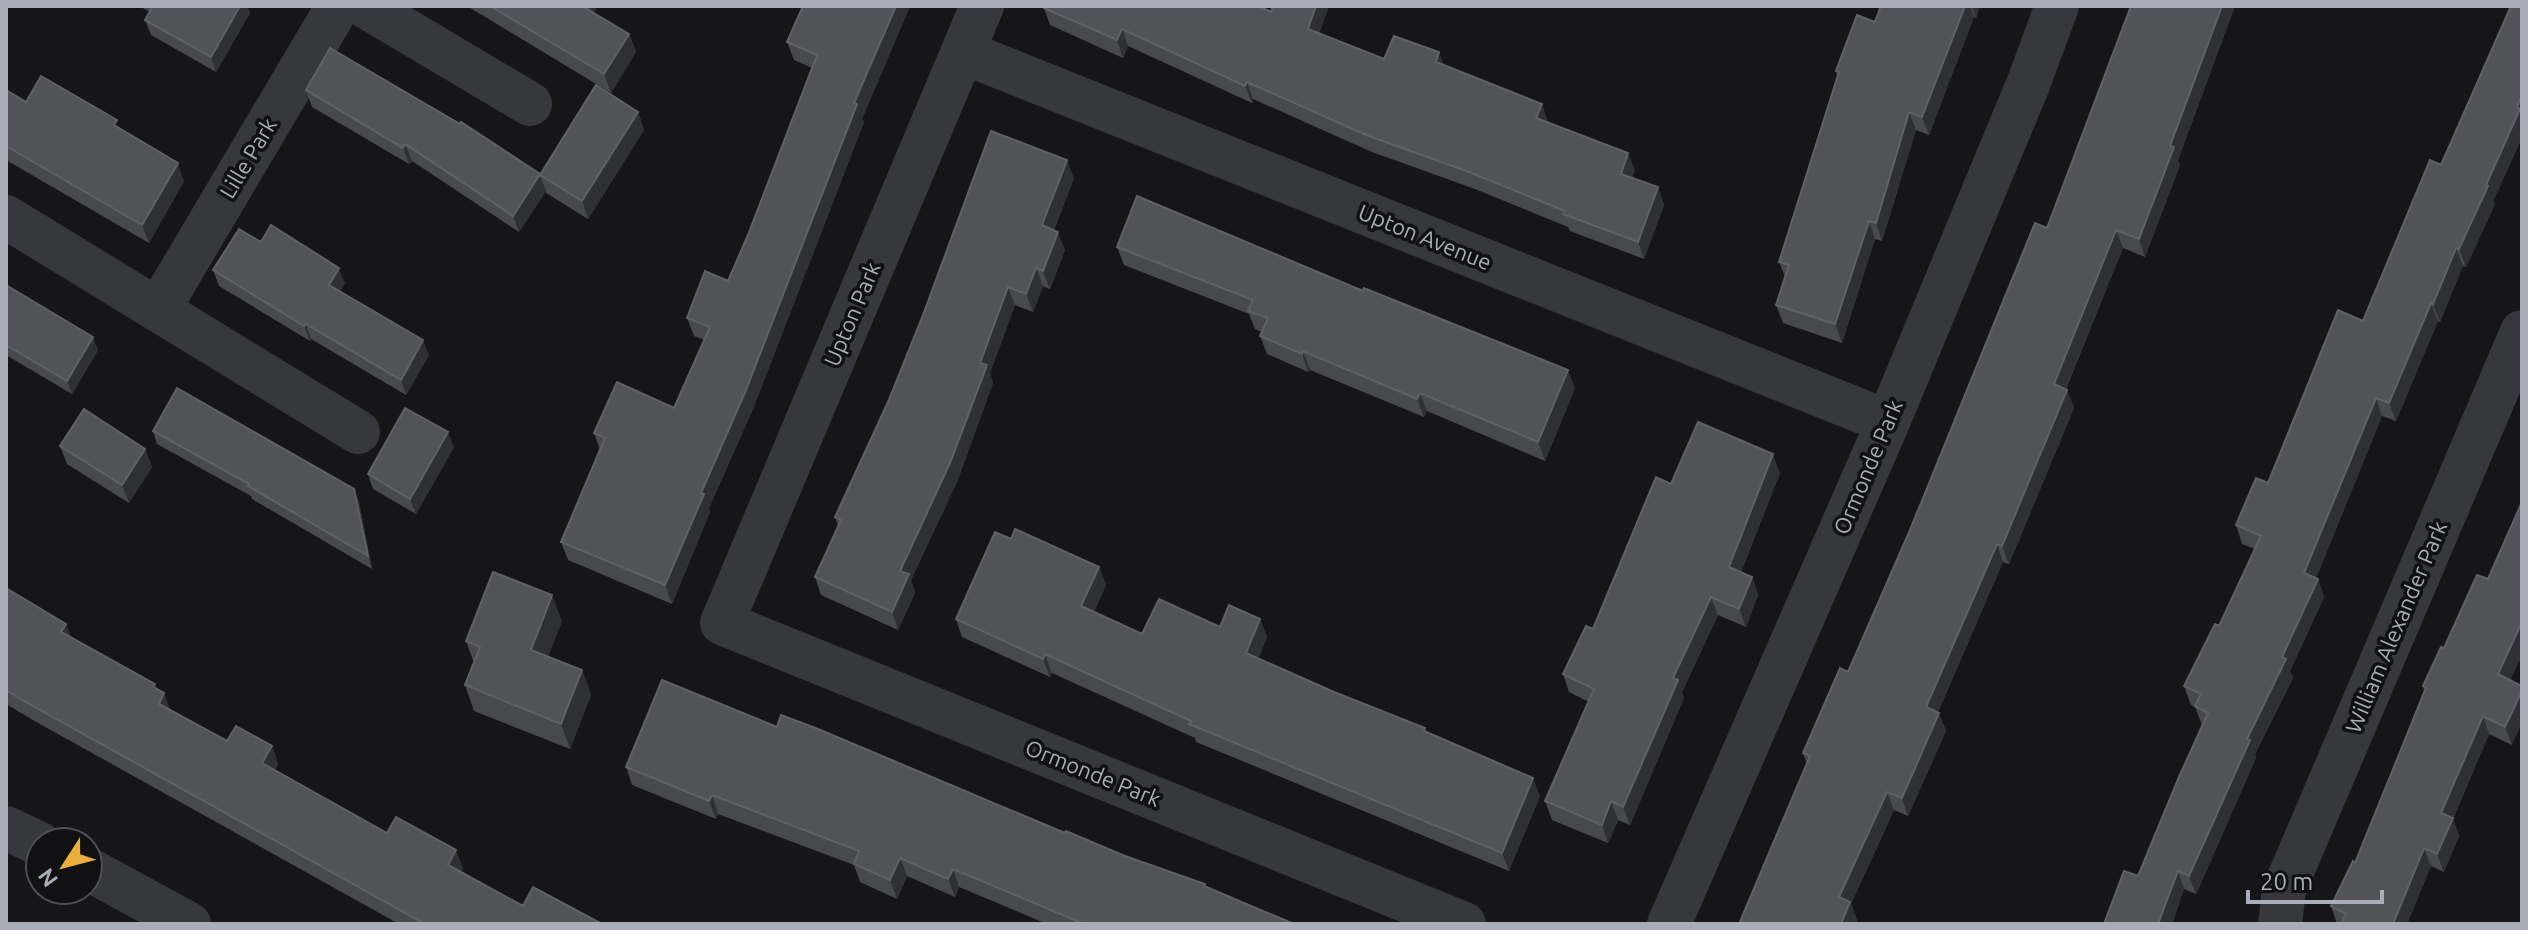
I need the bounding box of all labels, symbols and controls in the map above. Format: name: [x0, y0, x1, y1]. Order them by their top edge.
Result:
street label: Lille Park: [214, 113, 281, 202]
street label: Upton Avenue: [1355, 199, 1495, 275]
street label: Upton Park: [818, 258, 885, 370]
street label: Ormonde Park: [1828, 396, 1907, 538]
street label: William Alexander Park: [2340, 517, 2452, 736]
street label: Ormonde Park: [1022, 734, 1164, 811]
north arrow: [24, 826, 104, 906]
scale bar: [2248, 854, 2382, 904]
text: N: [32, 864, 62, 892]
text: 20 m: [2260, 868, 2313, 895]

